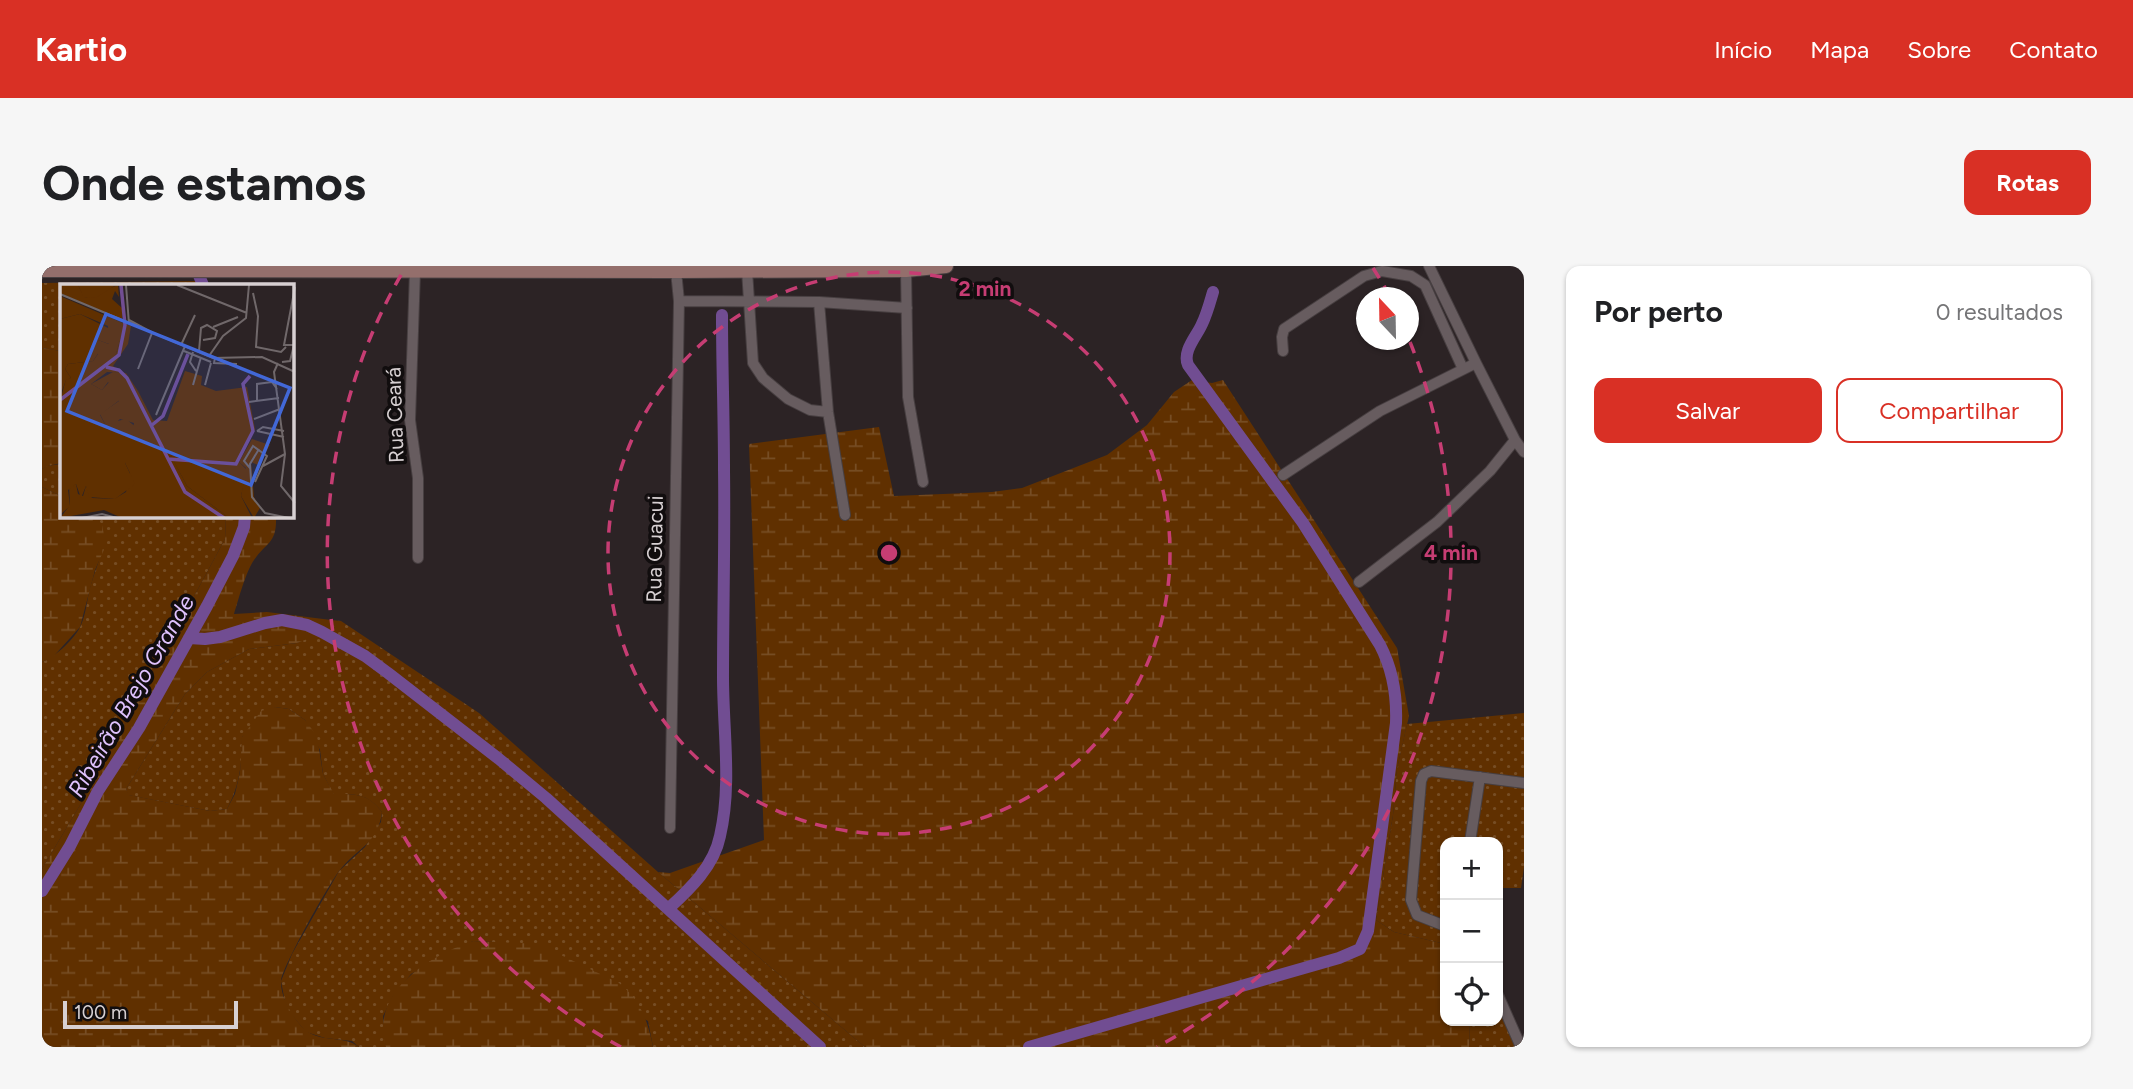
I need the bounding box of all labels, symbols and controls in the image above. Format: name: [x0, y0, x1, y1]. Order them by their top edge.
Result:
text: Kartio: [35, 30, 127, 69]
text: Início: [1714, 35, 1772, 64]
text: Mapa: [1810, 35, 1869, 64]
text: Sobre: [1907, 35, 1971, 64]
text: Contato: [2009, 35, 2098, 64]
button: Rotas: [1964, 150, 2091, 215]
text: Onde estamos: [42, 153, 366, 212]
text: 2 min: [959, 276, 1011, 301]
inset map: [60, 284, 294, 518]
north arrow: [1356, 287, 1419, 350]
text: Por perto: [1594, 293, 1723, 330]
text: 0 resultados: [1936, 298, 2063, 326]
street label: Rua Ceará: [380, 367, 409, 463]
button: Salvar: [1594, 378, 1822, 443]
button: Compartilhar: [1836, 378, 2063, 443]
street label: Rua Guacui: [641, 495, 668, 603]
text: 4 min: [1424, 540, 1478, 565]
centre of rings: [877, 541, 901, 565]
water label: Ribeirão Brejo Grande: [62, 590, 201, 802]
map controls: [1440, 837, 1503, 1026]
button: +: [1440, 837, 1503, 900]
button: −: [1440, 900, 1503, 963]
button: locate: [1440, 963, 1503, 1026]
scale bar: [63, 998, 238, 1030]
text: 100 m: [74, 1001, 127, 1024]

